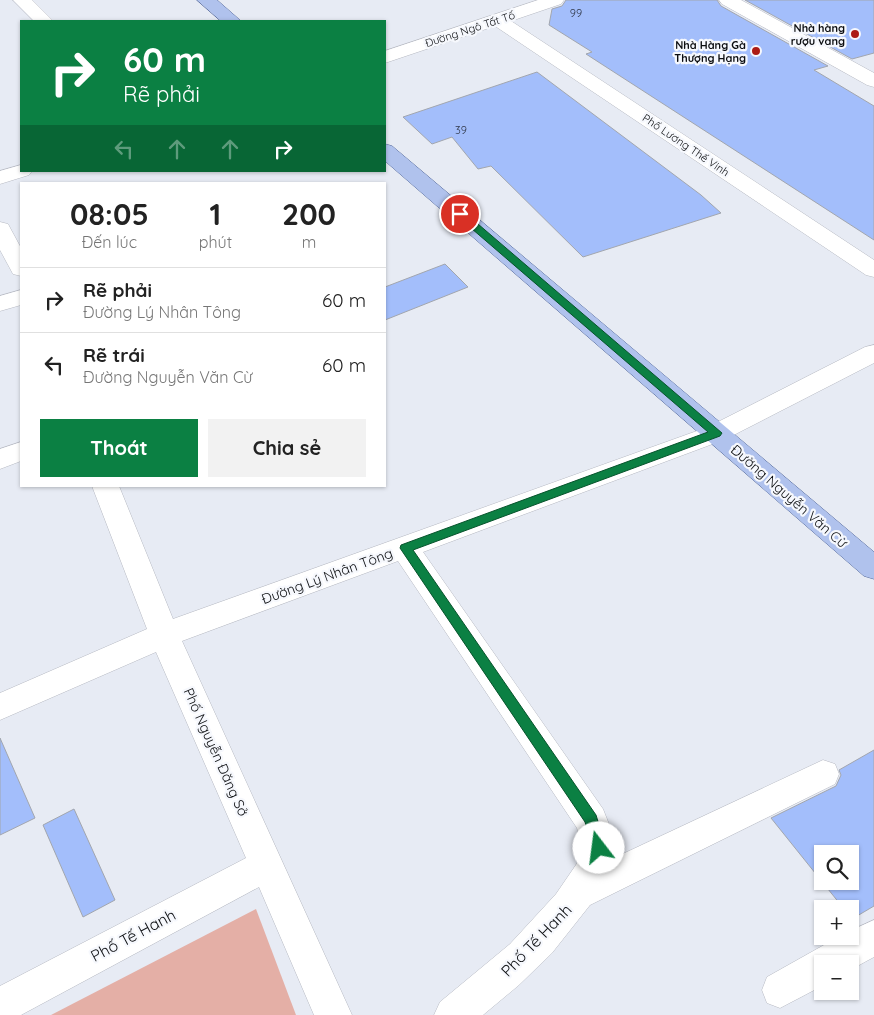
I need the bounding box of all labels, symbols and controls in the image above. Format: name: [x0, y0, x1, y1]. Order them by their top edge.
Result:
house number: 99: [570, 6, 582, 20]
street label: Đường Ngô Tất Tố: [423, 8, 517, 50]
place label: Nhà hàng rượu vang: [791, 21, 845, 48]
marker: Nhà hàng rượu vang: [849, 28, 861, 40]
text: 60 m: [123, 37, 206, 81]
place label: Nhà Hàng Gà Thượng Hạng: [674, 38, 746, 65]
icon: right: [40, 40, 105, 105]
marker: Nhà Hàng Gà Thượng Hạng: [750, 45, 762, 57]
text: Rẽ phải: [123, 80, 200, 108]
street label: Phố Lương Thế Vinh: [640, 111, 732, 179]
house number: 39: [455, 123, 467, 137]
icon: left: [110, 135, 138, 163]
icon: ahead: [163, 135, 191, 163]
icon: ahead: [216, 135, 244, 163]
icon: right: [269, 135, 297, 163]
pin: [439, 193, 481, 235]
text: 08:05: [70, 195, 149, 233]
text: 1: [210, 195, 221, 233]
text: 200: [282, 195, 336, 233]
icon: arrive: [446, 200, 474, 228]
text: Đến lúc: [82, 232, 137, 252]
text: phút: [199, 232, 232, 252]
text: m: [302, 232, 316, 252]
text: Rẽ phải: [83, 278, 152, 302]
icon: right: [40, 286, 68, 314]
text: 60 m: [322, 288, 366, 312]
text: Đường Lý Nhân Tông: [83, 302, 241, 322]
text: Rẽ trái: [83, 343, 145, 367]
icon: left: [40, 351, 68, 379]
text: 60 m: [322, 353, 366, 377]
text: Đường Nguyễn Văn Cừ: [83, 367, 252, 387]
button: Thoát: [40, 419, 198, 477]
button: Chia sẻ: [208, 419, 366, 477]
street label: Đường Nguyễn Văn Cừ: [727, 441, 852, 552]
street label: Đường Lý Nhân Tông: [259, 544, 395, 608]
street label: Phố Nguyễn Đăng Sở: [180, 685, 252, 819]
position arrow: [572, 821, 624, 873]
map controls: [814, 845, 859, 1000]
button: search: [814, 845, 859, 890]
street label: Phố Tế Hanh: [496, 899, 576, 981]
button: +: [814, 900, 859, 945]
street label: Phố Tế Hanh: [87, 904, 179, 966]
button: −: [814, 955, 859, 1000]

